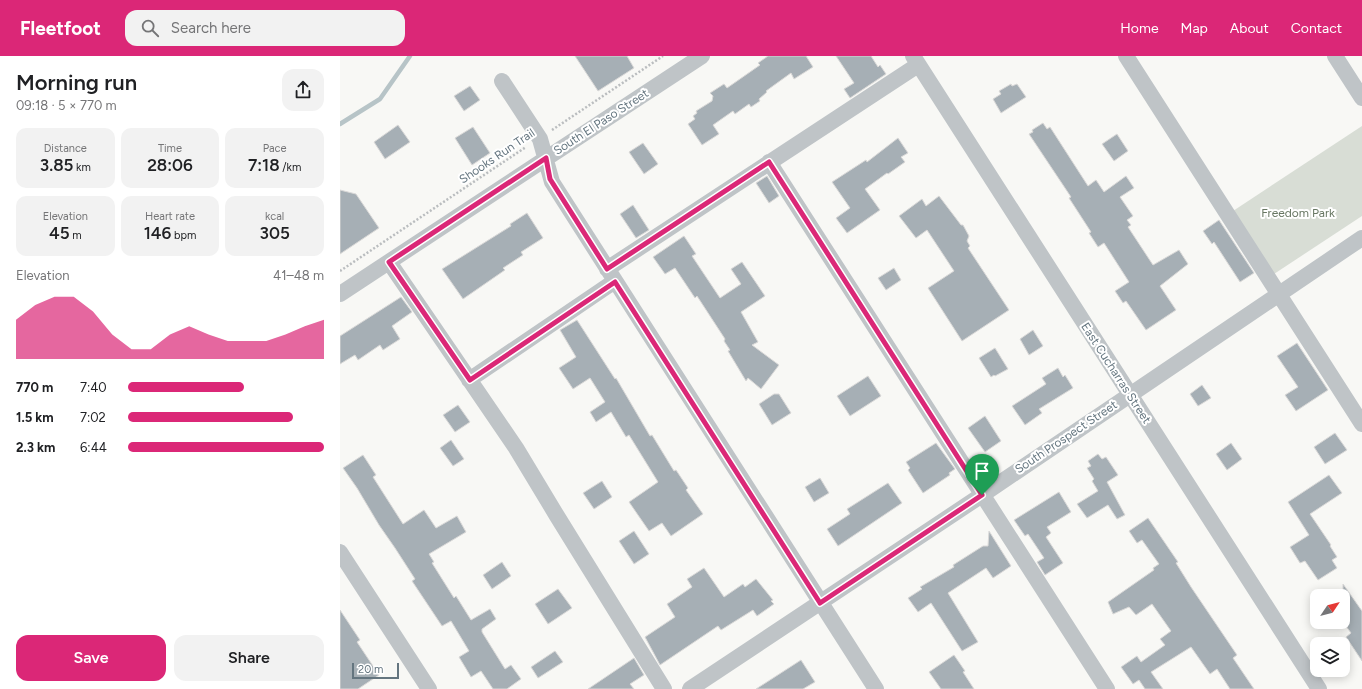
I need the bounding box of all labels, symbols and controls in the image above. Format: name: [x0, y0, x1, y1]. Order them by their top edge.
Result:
search box: [125, 10, 405, 46]
text: Fleetfoot: [20, 17, 101, 40]
icon: search: [139, 17, 161, 39]
text: Search here: [171, 19, 251, 37]
text: Home: [1120, 20, 1159, 37]
text: Map: [1181, 20, 1208, 37]
text: About: [1230, 20, 1269, 37]
text: Contact: [1291, 20, 1342, 37]
text: Morning run: [16, 69, 137, 96]
button: share: [282, 69, 324, 111]
street label: South El Paso Street: [551, 86, 651, 158]
text: 09:18 · 5 × 770 m: [16, 98, 117, 113]
street label: Shooks Run Trail: [457, 126, 537, 186]
text: Distance: [44, 142, 87, 155]
text: Time: [158, 142, 182, 155]
text: Pace: [263, 142, 287, 155]
text: 3.85: [40, 155, 73, 175]
text: 28:06: [147, 155, 193, 175]
text: 7:18: [248, 155, 280, 175]
text: km: [73, 161, 91, 174]
text: /km: [280, 161, 301, 174]
park label: Freedom Park: [1261, 206, 1335, 220]
text: Elevation: [43, 210, 88, 223]
text: Heart rate: [145, 210, 195, 223]
text: kcal: [265, 210, 284, 223]
text: 45: [49, 223, 70, 243]
text: 146: [144, 223, 171, 243]
text: 305: [260, 223, 290, 243]
text: m: [70, 229, 82, 242]
text: bpm: [171, 229, 196, 242]
text: Elevation: [16, 268, 69, 283]
text: 41–48 m: [273, 268, 324, 283]
street label: East Cucharras Street: [1078, 320, 1154, 426]
text: 770 m: [16, 380, 53, 395]
text: 7:40: [80, 380, 107, 395]
street label: South Prospect Street: [1012, 397, 1120, 476]
text: 1.5 km: [16, 410, 54, 425]
text: 7:02: [80, 410, 106, 425]
text: 2.3 km: [16, 440, 55, 455]
text: 6:44: [80, 440, 107, 455]
pin: [965, 454, 999, 495]
icon: arrive: [971, 460, 993, 482]
north arrow: [1310, 589, 1350, 629]
map controls: [1310, 589, 1350, 677]
button: Save: [16, 635, 166, 681]
button: Share: [174, 635, 324, 681]
button: layers: [1310, 637, 1350, 677]
scale bar: [352, 661, 399, 680]
text: 20 m: [358, 663, 383, 676]

